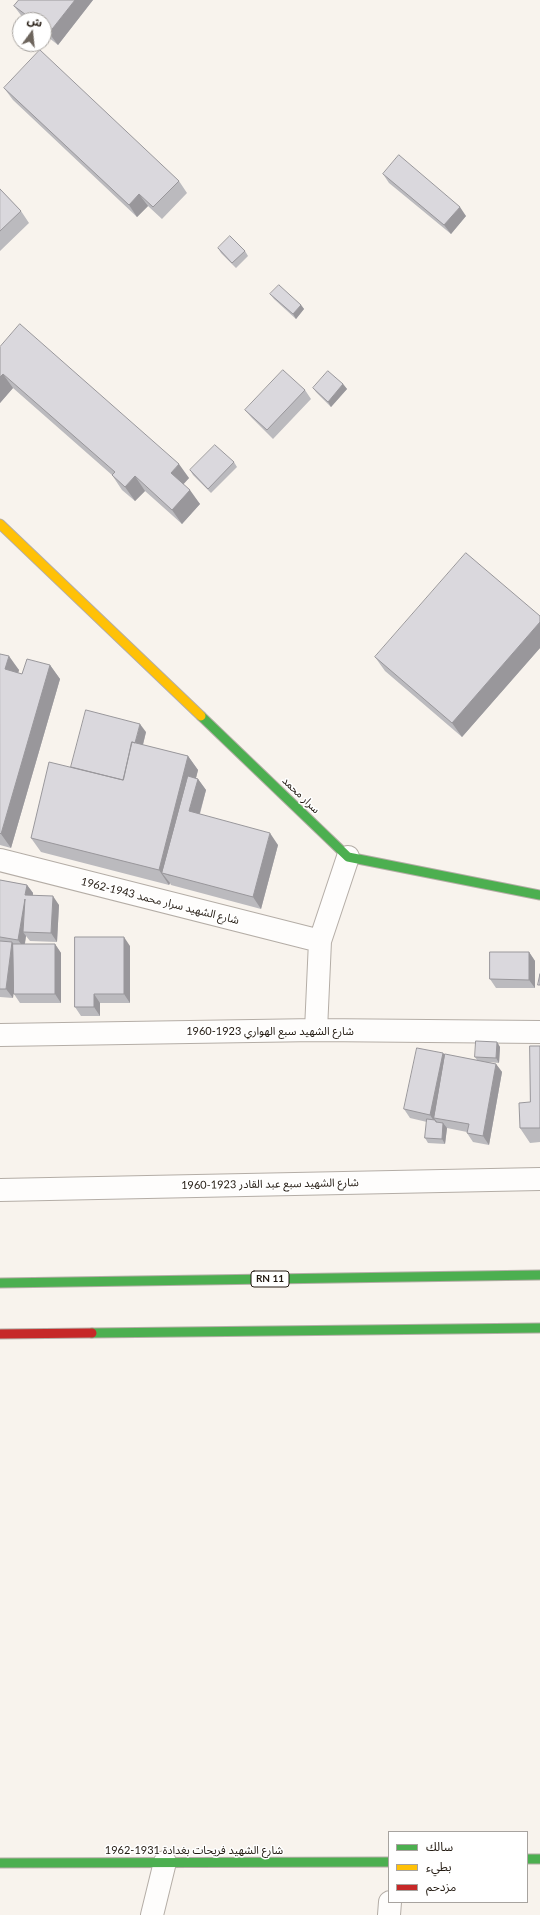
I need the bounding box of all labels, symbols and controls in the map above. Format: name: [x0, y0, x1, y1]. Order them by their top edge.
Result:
north arrow: [12, 12, 52, 52]
text: ش: [26, 13, 44, 29]
street label: سرار محمد: [279, 774, 323, 816]
street label: شارع الشهيد سرار محمد 1943-1962: [80, 875, 240, 927]
street label: شارع الشهيد سبع الهواري 1923-1960: [186, 1024, 354, 1038]
street label: شارع الشهيد سبع عبد القادر 1923-1960: [181, 1176, 359, 1192]
road number: RN 11: [251, 1271, 289, 1287]
legend: [388, 1831, 528, 1903]
text: سالك: [426, 1839, 453, 1854]
street label: شارع الشهيد فريحات بغدادة 1931-1962: [105, 1843, 283, 1857]
text: بطيء: [426, 1859, 452, 1874]
text: مزدحم: [426, 1879, 456, 1894]

